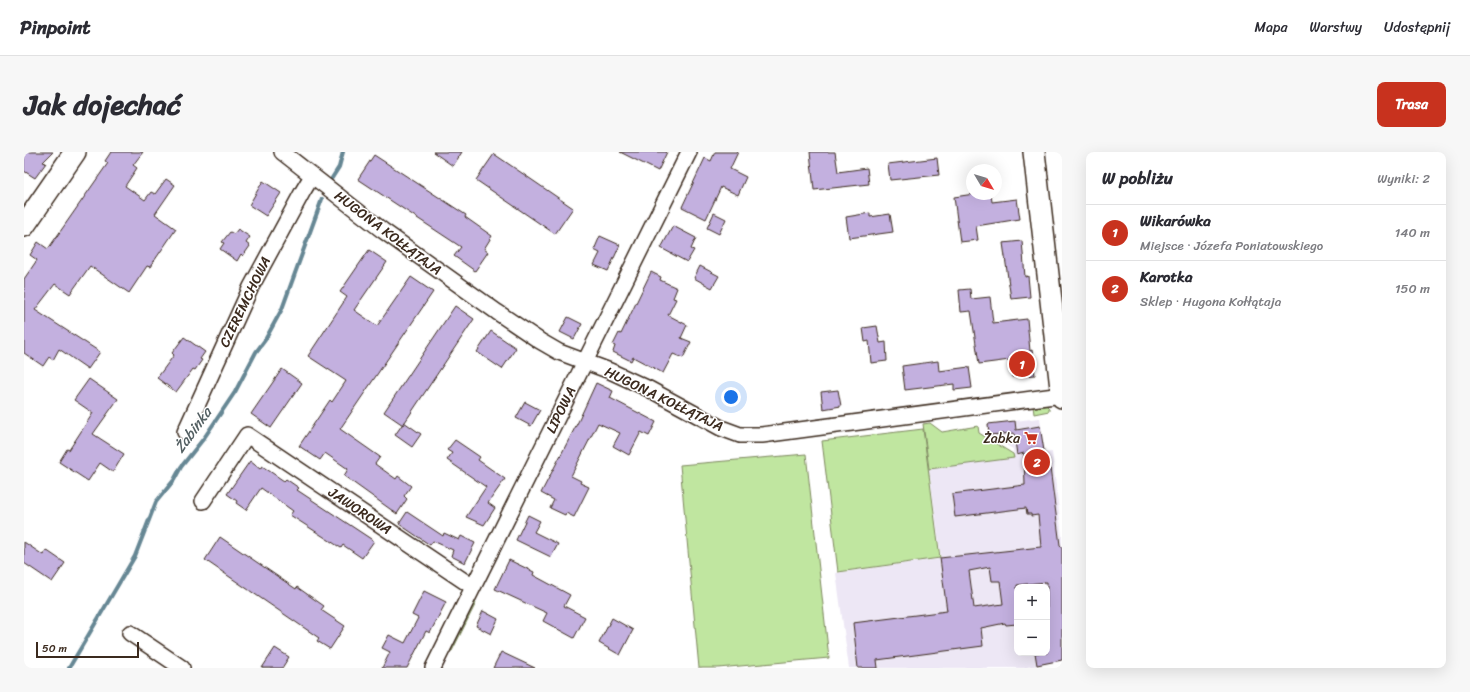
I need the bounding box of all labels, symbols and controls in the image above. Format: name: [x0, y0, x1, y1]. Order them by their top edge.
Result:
text: Pinpoint: [20, 11, 91, 44]
text: Mapa: [1255, 15, 1287, 40]
text: Warstwy: [1309, 15, 1362, 40]
text: Udostępnij: [1384, 15, 1450, 40]
text: Jak dojechać: [24, 80, 181, 129]
button: Trasa: [1377, 82, 1446, 127]
text: W pobliżu: [1102, 163, 1173, 193]
north arrow: [966, 164, 1002, 200]
text: Wyniki: 2: [1377, 167, 1430, 190]
street label: HUGONA KOŁŁĄTAJA: [329, 184, 447, 282]
text: Wikarówka: [1140, 208, 1211, 234]
text: 1: [1112, 221, 1118, 244]
text: 140 m: [1395, 221, 1430, 244]
text: Miejsce · Józefa Poniatowskiego: [1140, 234, 1323, 257]
street label: CZEREMCHOWA: [212, 252, 278, 352]
text: Karotka: [1140, 264, 1192, 290]
text: 2: [1111, 277, 1119, 300]
text: 150 m: [1395, 277, 1430, 300]
text: Sklep · Hugona Kołłątaja: [1140, 290, 1281, 313]
pin: 1: [1009, 349, 1035, 379]
street label: HUGONA KOŁŁĄTAJA: [600, 359, 728, 439]
street label: LIPOWA: [539, 382, 583, 438]
your location: [721, 387, 741, 407]
water label: Żabinka: [167, 400, 220, 459]
place label: Żabka: [983, 426, 1021, 451]
supermarket icon: Żabka: [1023, 430, 1039, 446]
pin: 2: [1024, 447, 1050, 477]
street label: JAWOROWA: [322, 480, 397, 542]
map controls: [1014, 584, 1050, 656]
button: +: [1014, 584, 1050, 620]
button: −: [1014, 620, 1050, 656]
text: 50 m: [42, 639, 67, 658]
scale bar: [36, 640, 139, 659]

